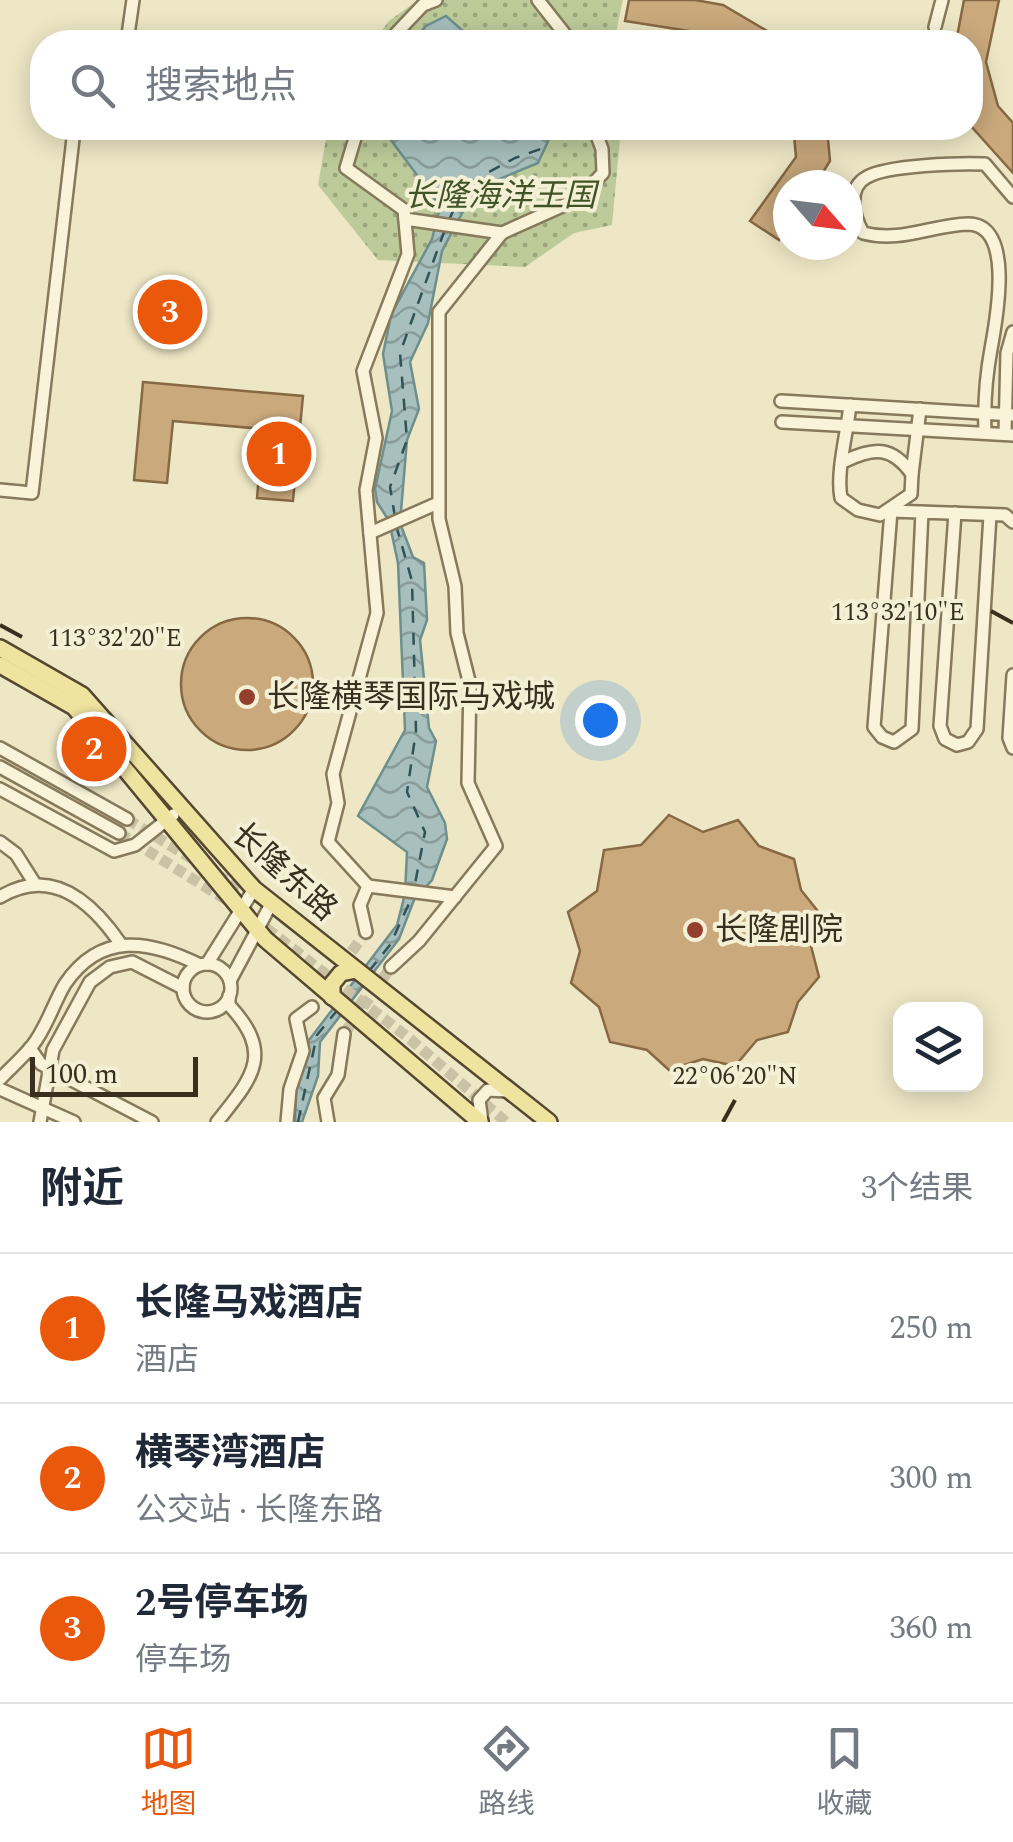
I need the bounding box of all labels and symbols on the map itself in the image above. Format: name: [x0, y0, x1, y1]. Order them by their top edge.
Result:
north arrow: [773, 170, 863, 260]
park label: 长隆海洋王国: [404, 172, 600, 221]
pin: 3: [138, 274, 202, 350]
pin: 1: [246, 416, 312, 492]
text: 113°32'10"E: [831, 594, 965, 632]
text: 113°32'20"E: [48, 620, 182, 658]
place label: 长隆横琴国际马戏城: [267, 673, 555, 722]
marker: 长隆横琴国际马戏城: [236, 686, 258, 708]
your location: [575, 695, 626, 746]
pin: 2: [62, 712, 126, 786]
street label: 长隆东路: [220, 811, 348, 933]
place label: 长隆剧院: [715, 906, 843, 955]
marker: 长隆剧院: [684, 919, 706, 941]
scale bar: [30, 1052, 198, 1096]
text: 22°06'20"N: [673, 1058, 797, 1096]

